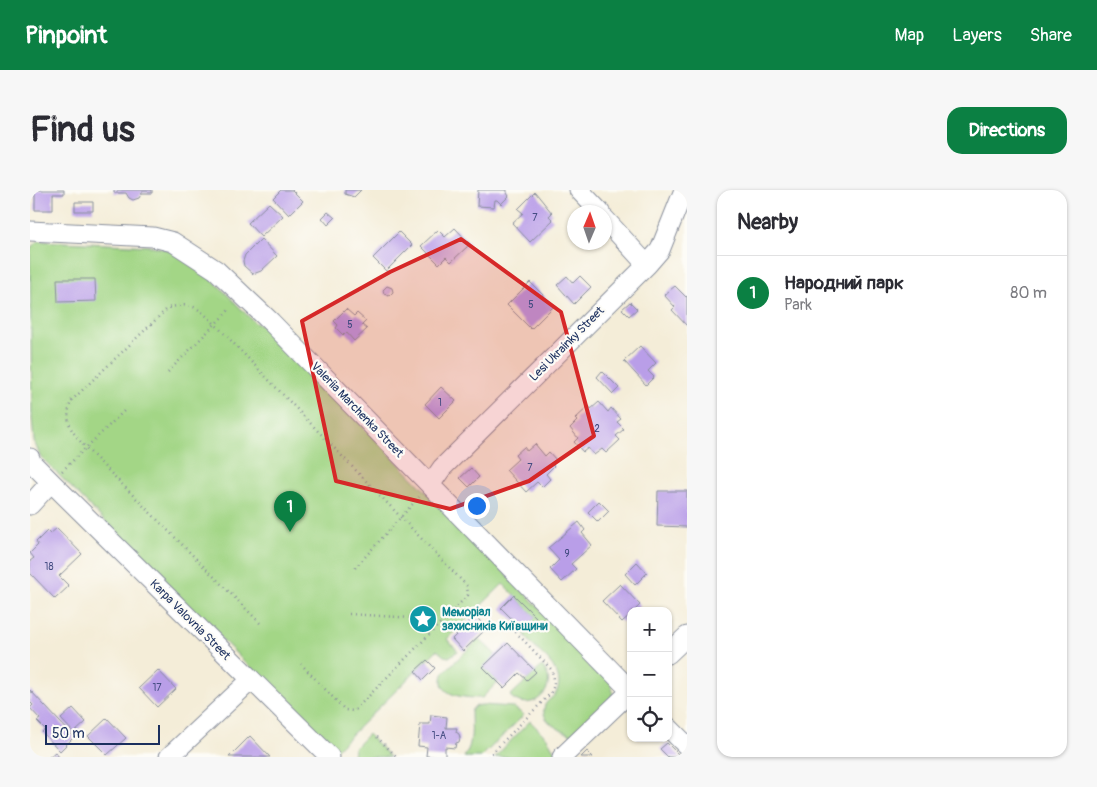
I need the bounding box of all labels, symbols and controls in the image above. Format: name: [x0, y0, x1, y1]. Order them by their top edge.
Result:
text: Pinpoint: [25, 21, 107, 50]
text: Map: [895, 24, 924, 47]
text: Layers: [952, 24, 1002, 47]
text: Share: [1030, 24, 1072, 47]
button: Directions: [947, 107, 1067, 154]
text: Find us: [30, 108, 135, 152]
north arrow: [567, 205, 612, 250]
text: Nearby: [737, 209, 798, 236]
house number: 7: [532, 212, 538, 224]
text: Народний парк: [784, 271, 904, 295]
text: 1: [750, 283, 756, 303]
text: 80 m: [1010, 283, 1047, 303]
text: Park: [784, 295, 812, 315]
house number: 5: [528, 299, 534, 311]
street label: Lesi Ukrainky Street: [526, 303, 608, 385]
house number: 5: [347, 319, 353, 331]
street label: Valeriia Marchenka Street: [308, 359, 407, 461]
house number: 1: [438, 397, 442, 409]
house number: 2: [594, 423, 600, 435]
house number: 7: [527, 462, 533, 474]
pin: 1: [274, 491, 306, 532]
your location: [464, 493, 490, 519]
house number: 9: [564, 548, 570, 560]
house number: 18: [45, 561, 53, 573]
street label: Karpa Valovnia Street: [146, 576, 234, 664]
place icon: Меморіал захисників Київщини: [408, 604, 438, 634]
place label: Меморіал захисників Київщини: [442, 605, 548, 634]
map controls: [627, 607, 672, 742]
button: +: [627, 607, 672, 652]
button: −: [627, 652, 672, 697]
house number: 17: [152, 682, 162, 694]
button: locate: [627, 697, 672, 742]
scale bar: [45, 722, 160, 745]
text: 50 m: [52, 725, 85, 742]
house number: 1-А: [432, 730, 447, 742]

